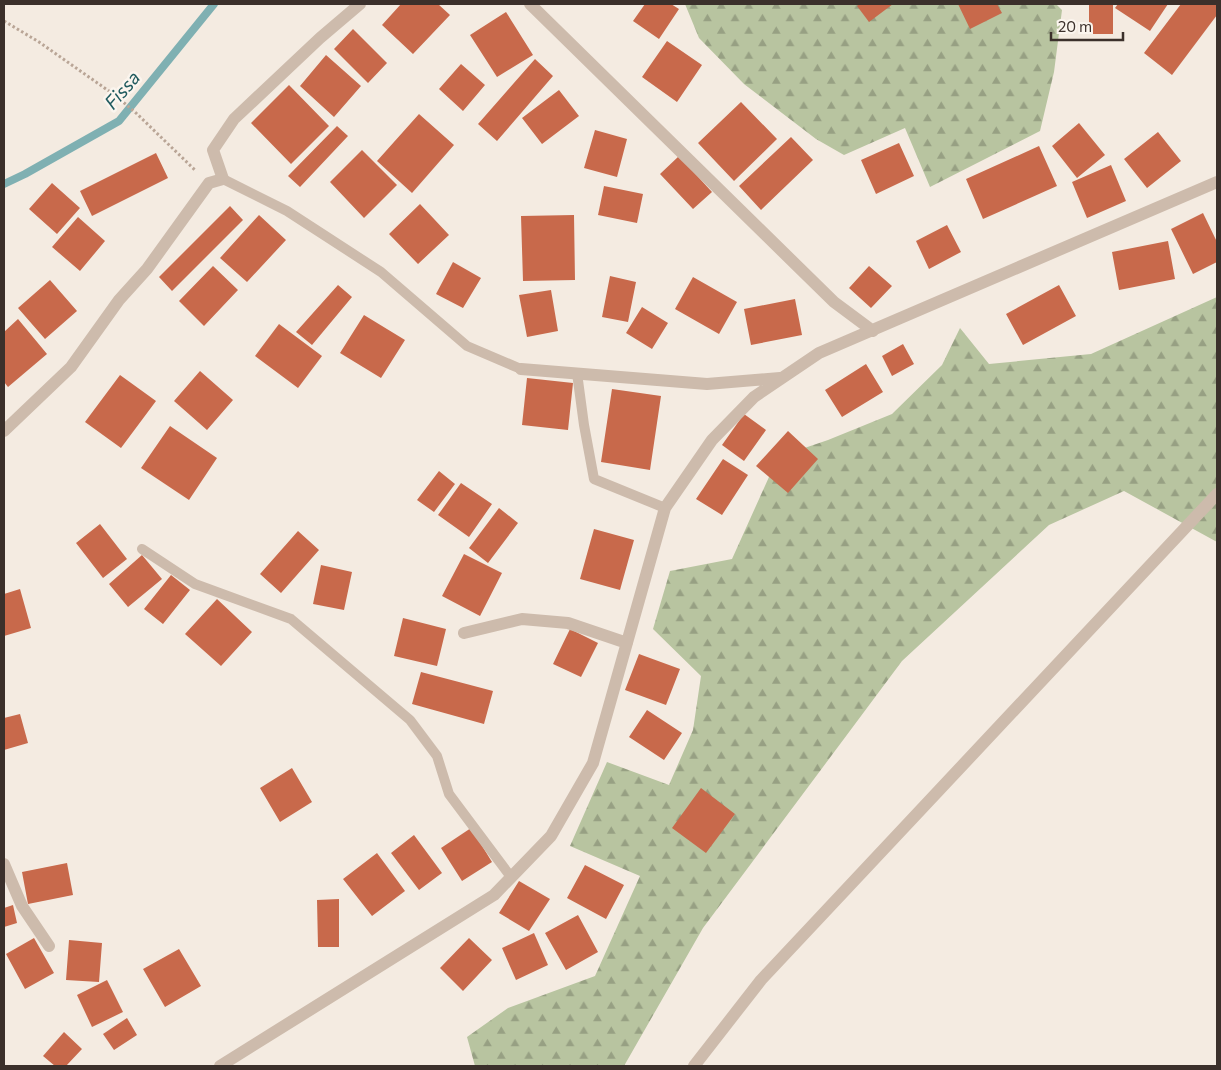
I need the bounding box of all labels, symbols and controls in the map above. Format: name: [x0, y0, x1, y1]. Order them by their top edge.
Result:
scale bar: [1051, 10, 1124, 42]
text: 20 m: [1058, 17, 1092, 35]
water label: Fissa: [99, 66, 144, 113]

